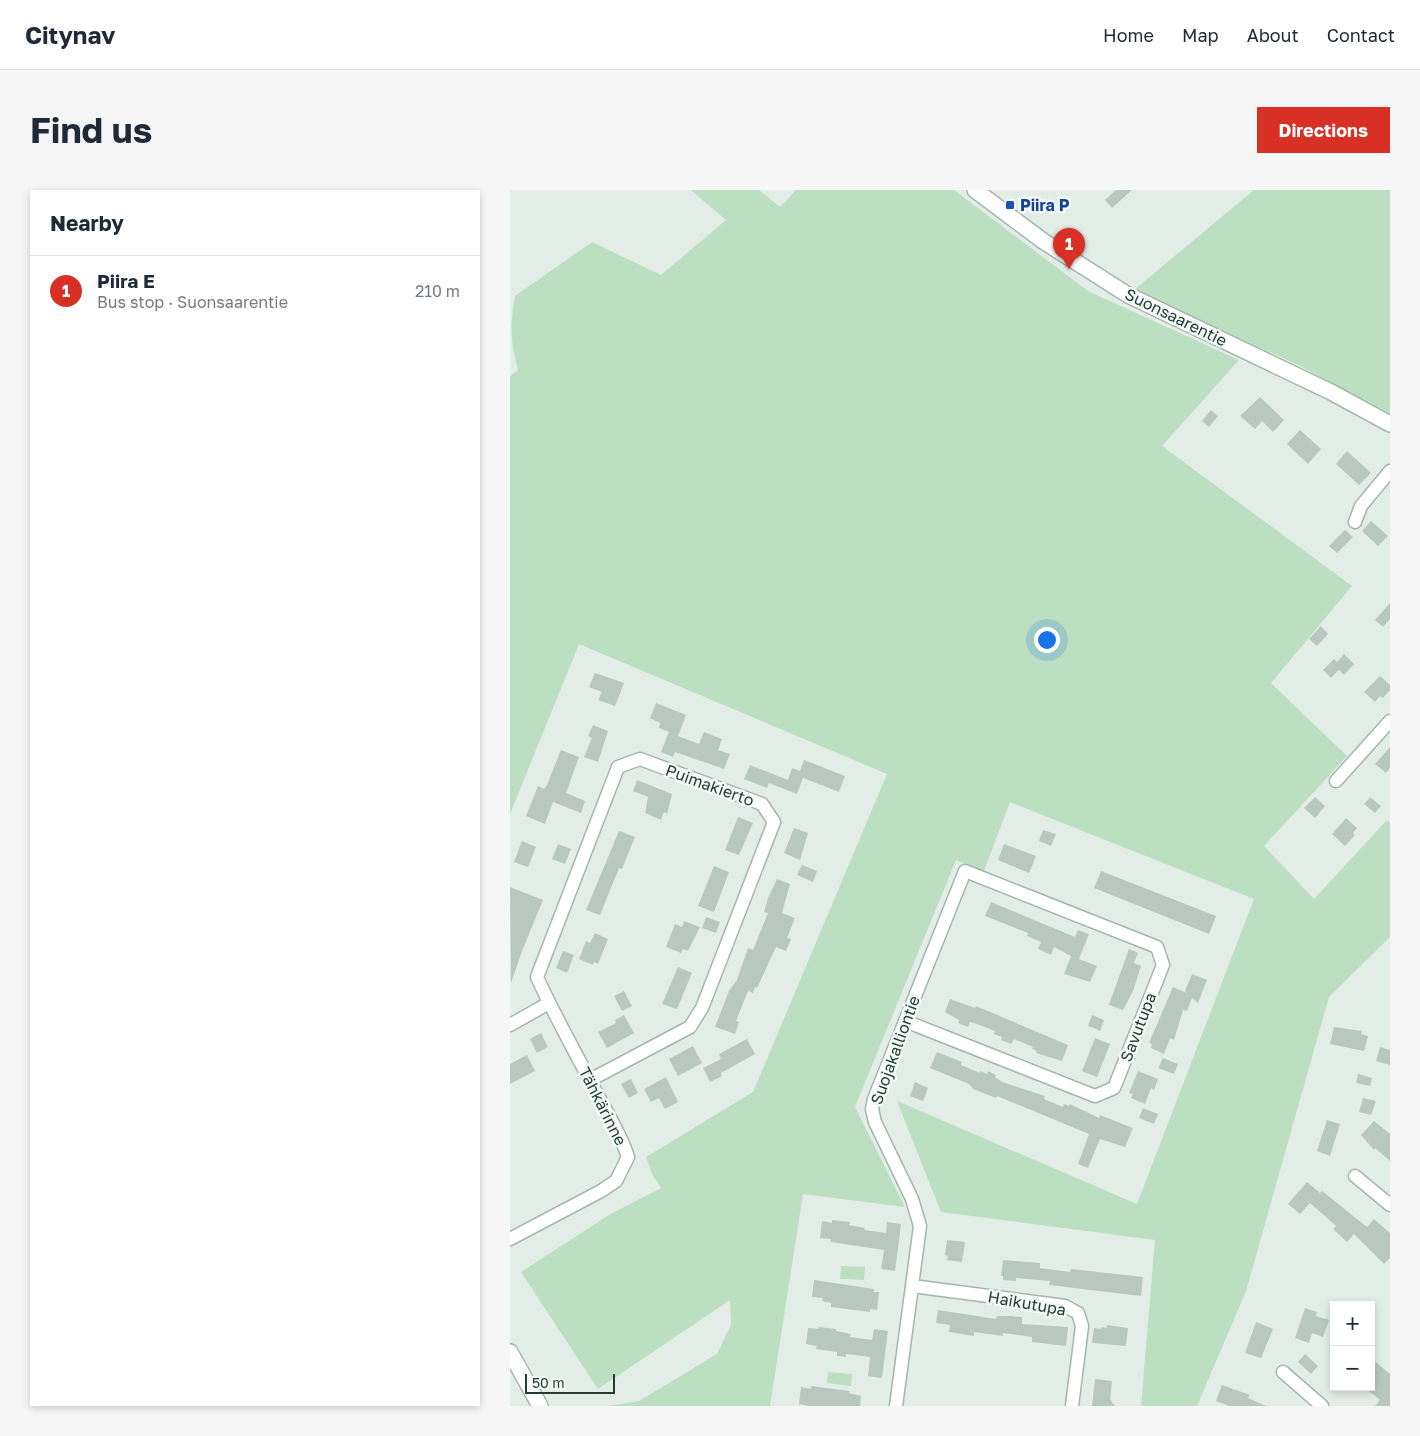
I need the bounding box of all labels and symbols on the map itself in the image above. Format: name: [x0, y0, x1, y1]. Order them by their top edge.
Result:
place label: Piira P: [1020, 195, 1070, 215]
marker: Piira P: [1004, 199, 1016, 211]
pin: 1: [1053, 228, 1085, 269]
street label: Suonsaarentie: [1122, 284, 1230, 350]
your location: [1034, 627, 1060, 653]
street label: Puimakierto: [663, 760, 757, 810]
street label: Savutupa: [1116, 990, 1160, 1064]
street label: Suojakalliontie: [866, 993, 924, 1107]
street label: Tähkärinne: [575, 1063, 631, 1149]
street label: Haikutupa: [986, 1286, 1068, 1320]
scale bar: [525, 1371, 615, 1394]

